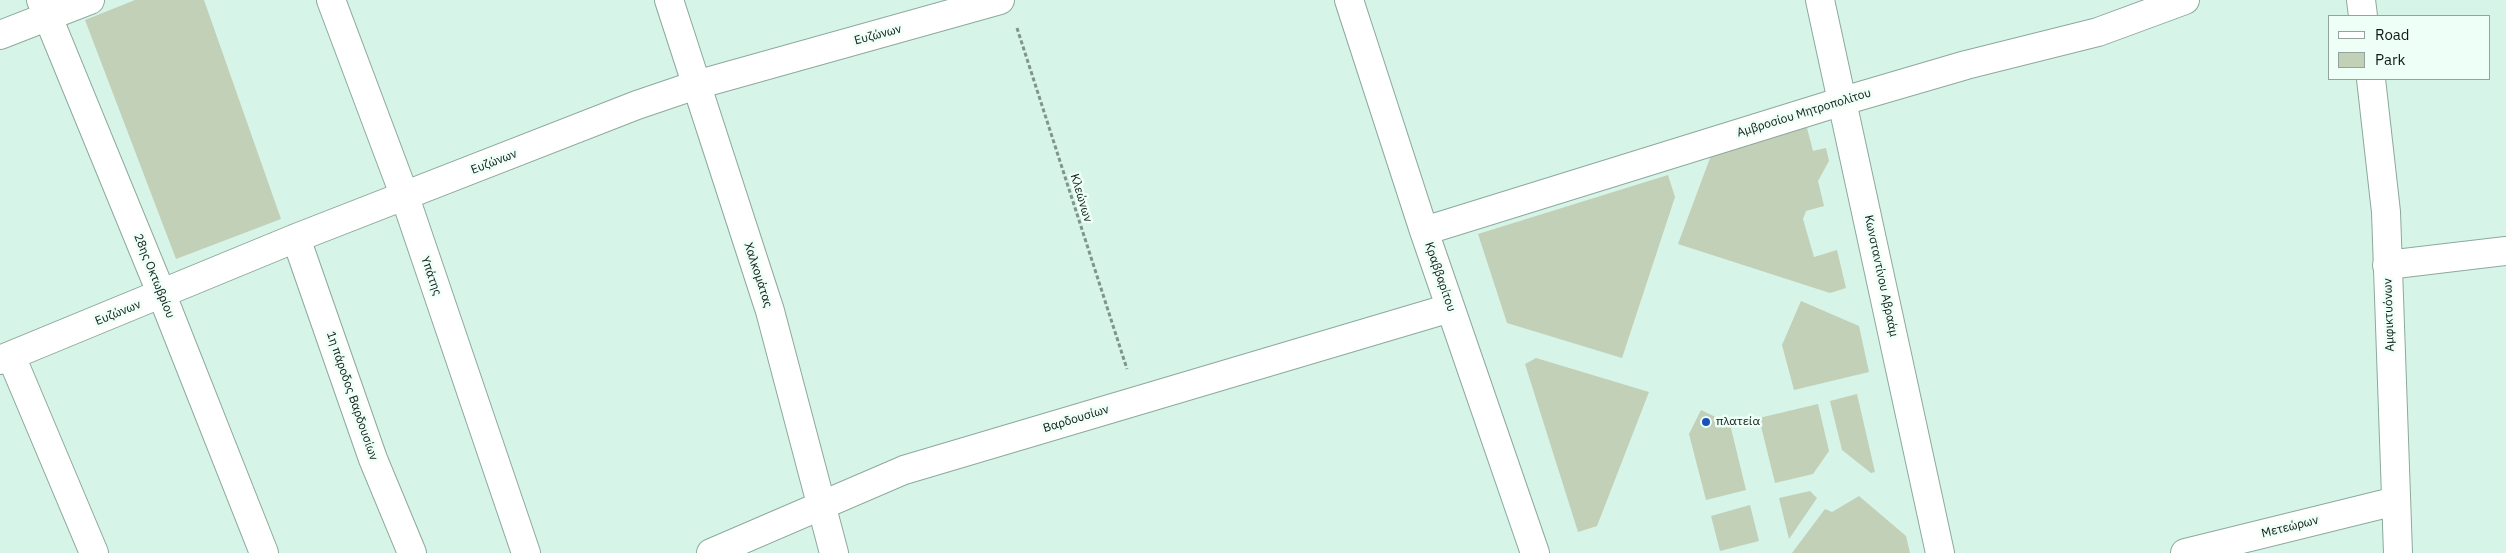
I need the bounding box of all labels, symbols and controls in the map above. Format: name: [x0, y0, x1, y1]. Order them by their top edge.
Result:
legend: [2328, 15, 2491, 80]
street label: Ευζώνων: [853, 22, 903, 48]
text: Road: [2375, 25, 2410, 44]
text: Park: [2375, 50, 2405, 69]
street label: Αμβροσίου Μητροπολίτου: [1735, 86, 1873, 140]
street label: Ευζώνων: [469, 147, 519, 177]
street label: Κλεώνων: [1067, 172, 1095, 224]
street label: Κωνσταντίνου Αβραάμ: [1861, 214, 1901, 338]
street label: 28ης Οκτωβρίου: [130, 232, 178, 320]
street label: Κραββαρίτου: [1421, 240, 1459, 314]
street label: Χαλκομάτας: [741, 241, 775, 309]
street label: Υπάτης: [418, 254, 444, 298]
street label: Αμφικτυόνων: [2381, 278, 2397, 352]
street label: Ευζώνων: [93, 297, 143, 329]
street label: 1η πάροδος Βαρδουσίων: [323, 330, 381, 462]
street label: Βαρδουσίων: [1041, 402, 1111, 436]
place label: πλατεία: [1716, 415, 1760, 429]
marker: πλατεία: [1700, 416, 1712, 428]
street label: Μετεώρων: [2260, 513, 2320, 541]

